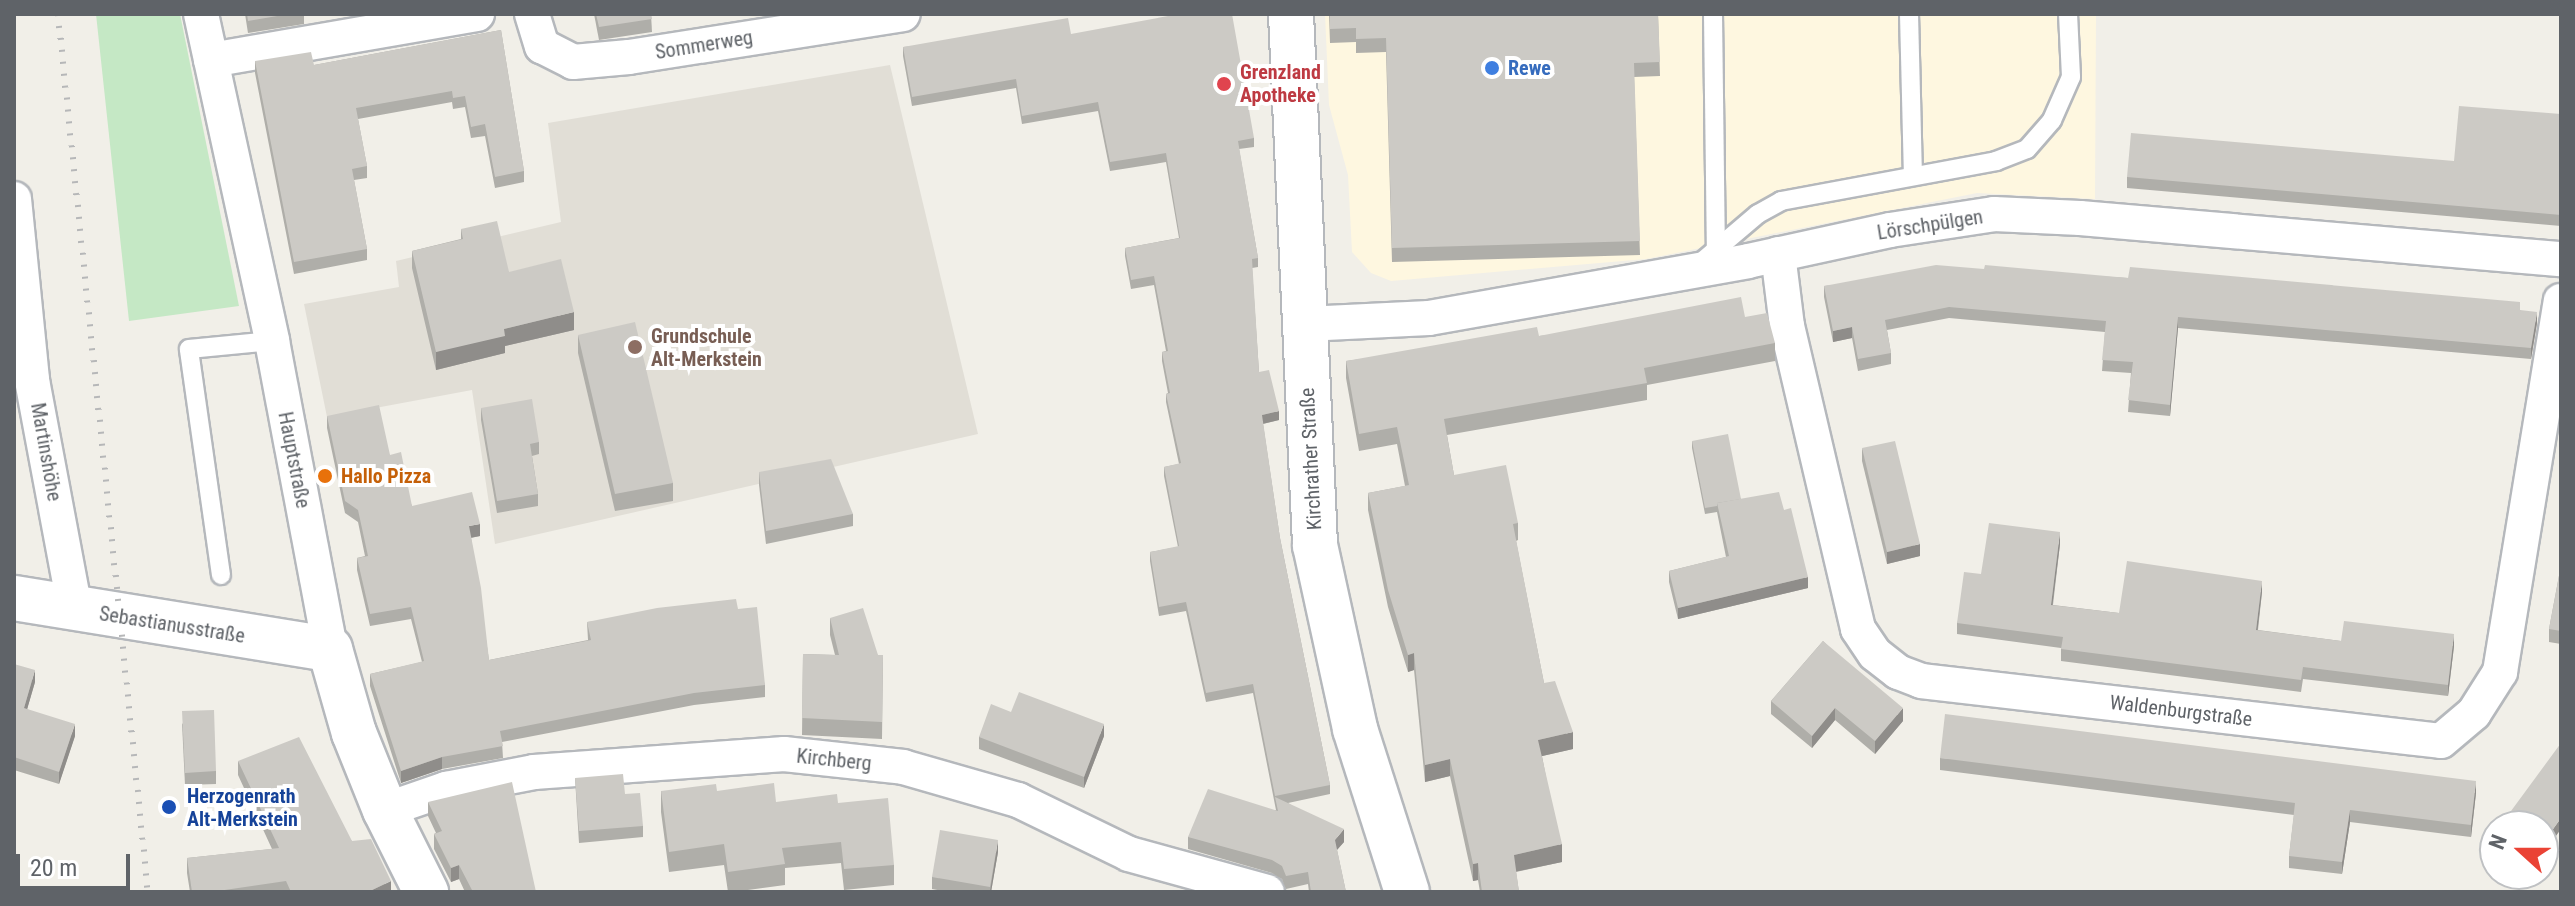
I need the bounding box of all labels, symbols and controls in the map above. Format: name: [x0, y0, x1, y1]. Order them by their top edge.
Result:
street label: Sommerweg: [654, 25, 754, 65]
place label: Rewe: [1508, 56, 1551, 80]
marker: Rewe: [1483, 59, 1501, 77]
place label: Grenzland Apotheke: [1240, 60, 1321, 107]
marker: Grenzland Apotheke: [1215, 75, 1233, 93]
street label: Lörschpülgen: [1875, 205, 1985, 245]
place label: Grundschule Alt-Merkstein: [651, 324, 762, 371]
marker: Grundschule Alt-Merkstein: [626, 338, 644, 356]
street label: Kirchrather Straße: [1295, 387, 1327, 531]
street label: Martinshöhe: [26, 401, 66, 503]
street label: Hauptstraße: [273, 410, 315, 510]
place label: Hallo Pizza: [341, 464, 431, 488]
marker: Hallo Pizza: [316, 467, 334, 485]
street label: Sebastianusstraße: [98, 602, 246, 648]
street label: Waldenburgstraße: [2108, 690, 2254, 732]
street label: Kirchberg: [795, 744, 873, 776]
place label: Herzogenrath Alt-Merkstein: [187, 784, 298, 831]
marker: Herzogenrath Alt-Merkstein: [158, 796, 180, 818]
north arrow: [2479, 810, 2559, 890]
text: N: [2484, 831, 2512, 853]
scale bar: [20, 838, 134, 888]
text: 20 m: [30, 854, 77, 882]

